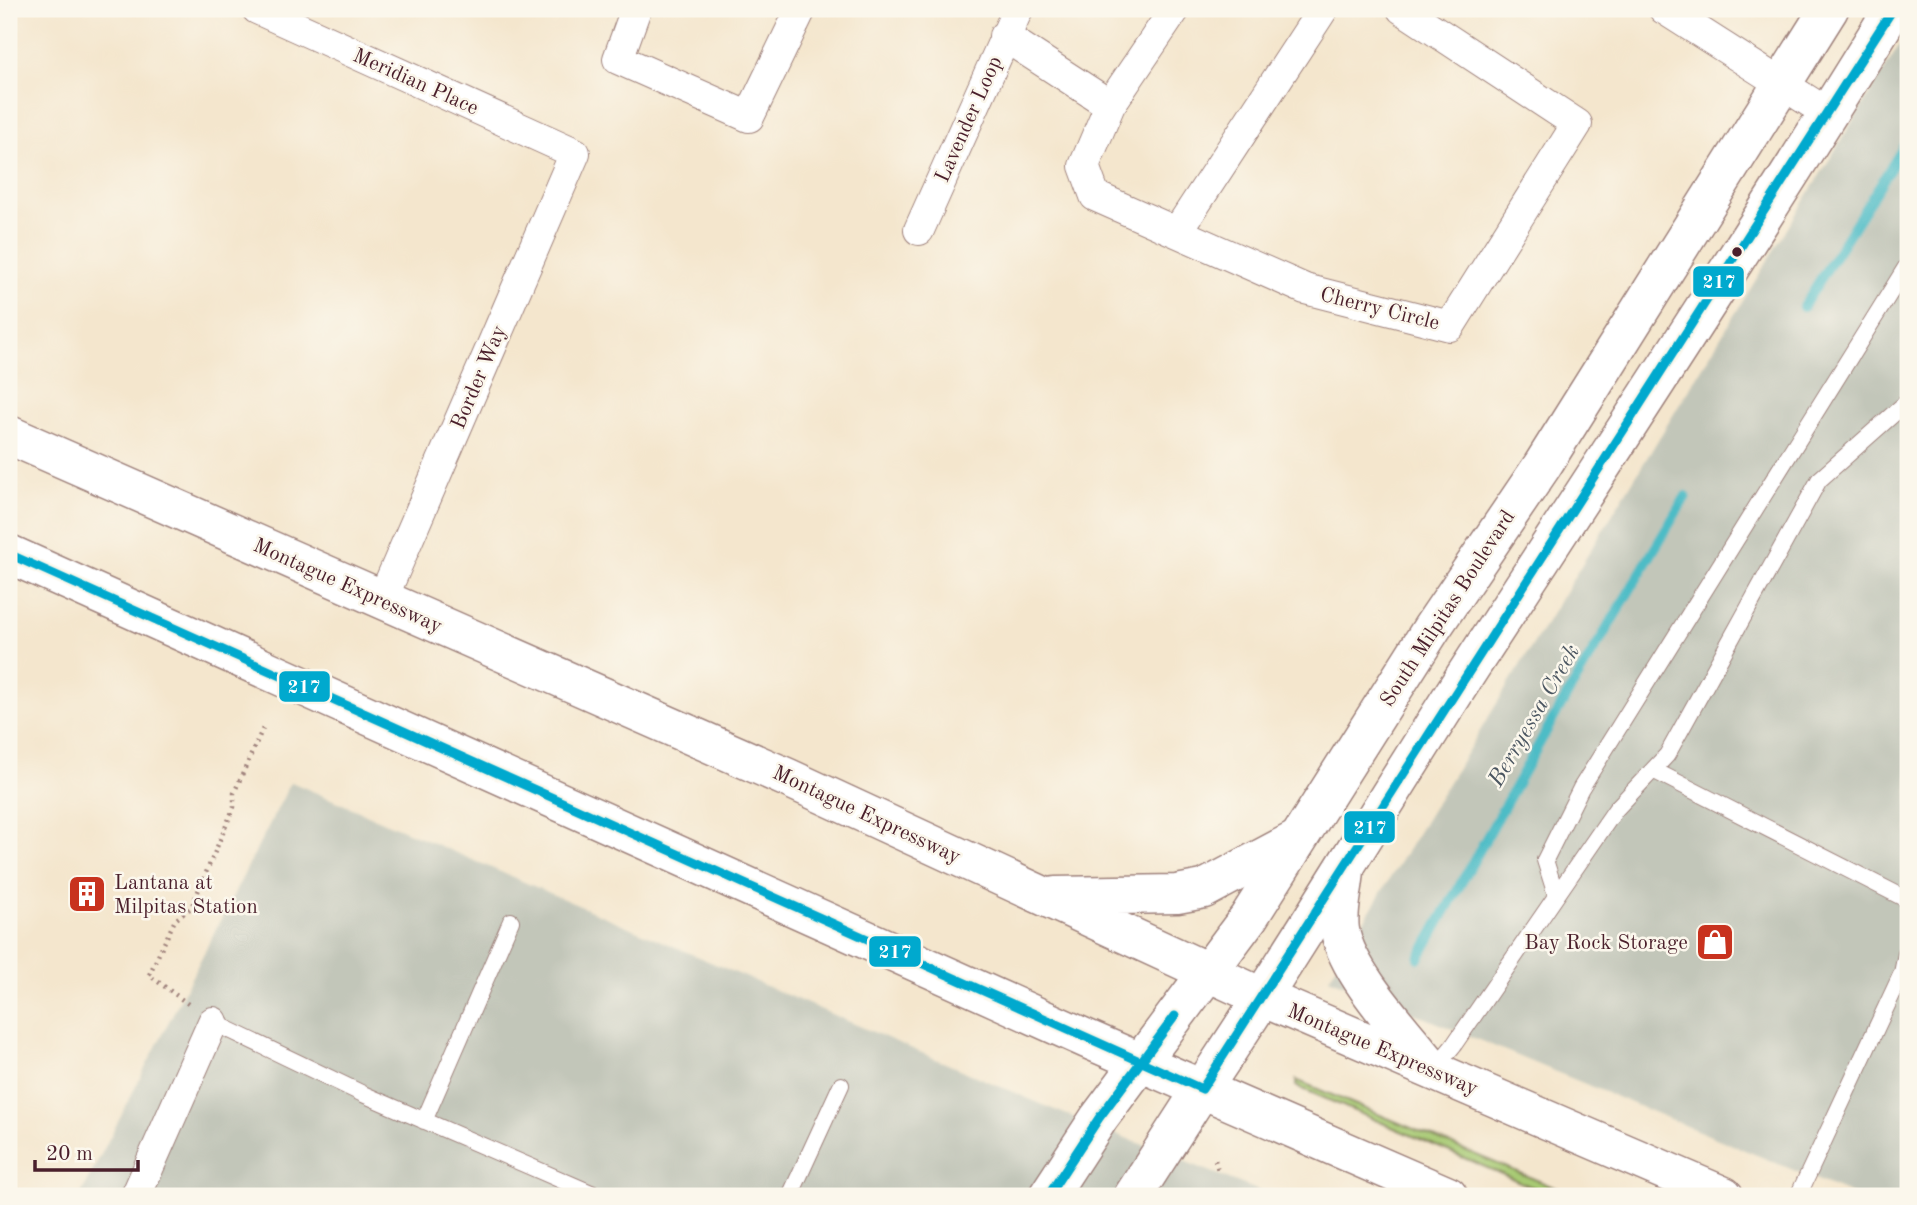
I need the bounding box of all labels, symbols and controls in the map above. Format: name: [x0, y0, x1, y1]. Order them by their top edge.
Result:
street label: Meridian Place: [349, 45, 481, 119]
street label: Lavender Loop: [932, 53, 1007, 186]
unlabelled marker: [1730, 245, 1744, 259]
line badge: 217: [1692, 265, 1745, 298]
text: 217: [1702, 274, 1736, 293]
street label: Cherry Circle: [1318, 284, 1441, 334]
street label: Border Way: [448, 323, 511, 433]
street label: South Milpitas Boulevard: [1377, 507, 1520, 711]
street label: Montague Expressway: [250, 535, 445, 638]
water label: Berryessa Creek: [1484, 641, 1585, 792]
line badge: 217: [278, 670, 331, 703]
text: 217: [287, 679, 321, 698]
street label: Montague Expressway: [769, 763, 964, 868]
line badge: 217: [1343, 810, 1396, 844]
text: 217: [1353, 820, 1387, 839]
building icon: Lantana at Milpitas Station: [66, 873, 108, 915]
place label: Lantana at Milpitas Station: [114, 873, 258, 918]
shop icon: Bay Rock Storage: [1694, 921, 1736, 963]
place label: Bay Rock Storage: [1524, 933, 1688, 954]
line badge: 217: [868, 935, 922, 968]
text: 217: [878, 944, 912, 963]
street label: Montague Expressway: [1284, 1001, 1481, 1100]
scale bar: [35, 1128, 138, 1172]
text: 20 m: [46, 1144, 93, 1165]

